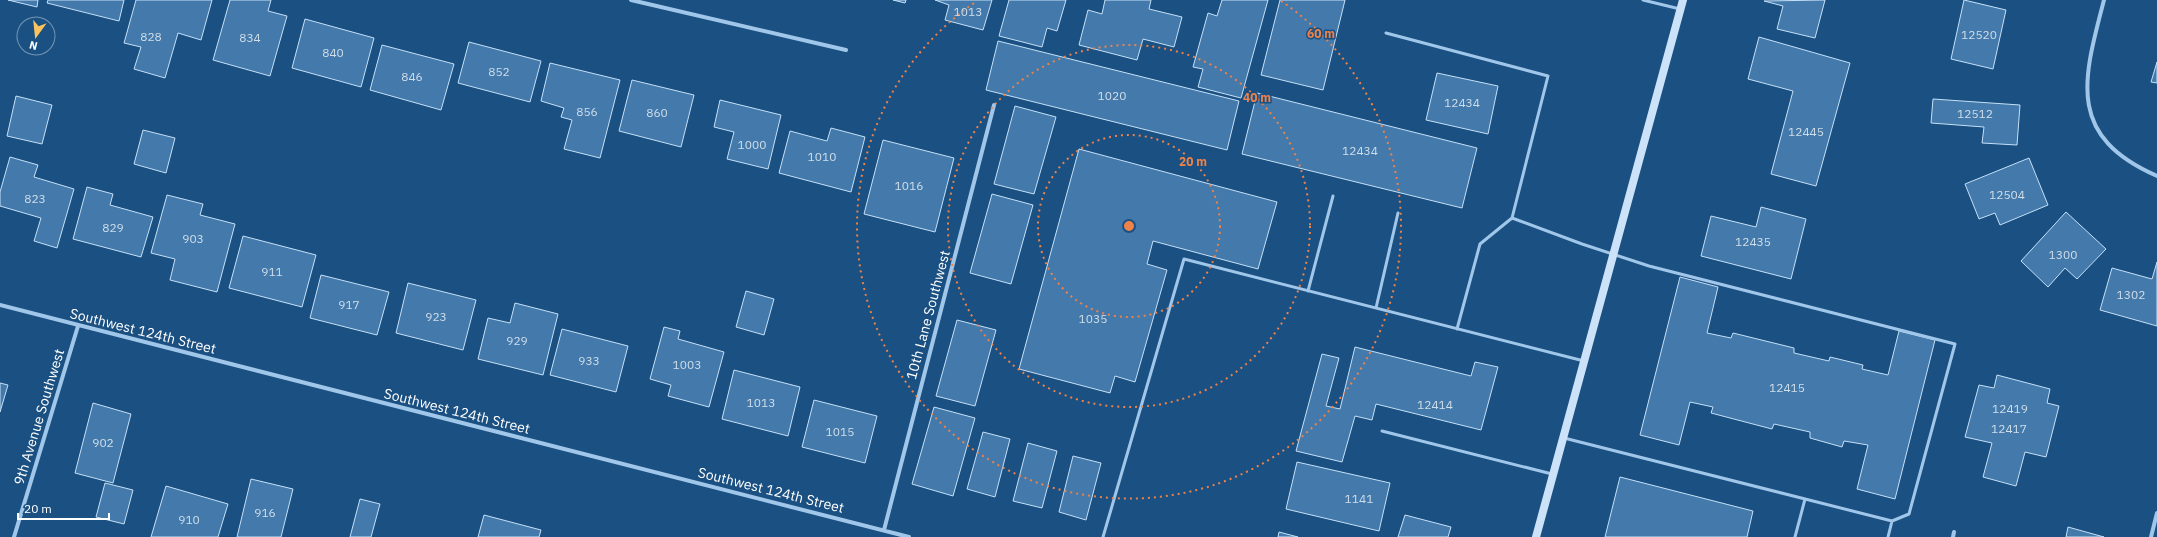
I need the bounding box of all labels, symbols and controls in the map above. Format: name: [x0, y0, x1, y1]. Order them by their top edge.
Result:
house number: 1013: [954, 4, 982, 19]
north arrow: [16, 16, 56, 56]
text: 60 m: [1307, 26, 1335, 41]
house number: 12520: [1961, 27, 1997, 42]
house number: 828: [140, 29, 162, 44]
house number: 834: [239, 30, 261, 45]
text: N: [28, 38, 39, 53]
house number: 840: [322, 45, 344, 60]
house number: 852: [488, 64, 510, 79]
house number: 846: [401, 69, 423, 84]
house number: 1020: [1098, 88, 1126, 103]
text: 40 m: [1243, 90, 1271, 105]
house number: 12434: [1444, 95, 1480, 110]
house number: 856: [576, 104, 598, 119]
house number: 860: [646, 105, 668, 120]
house number: 12512: [1957, 106, 1993, 121]
house number: 12445: [1788, 124, 1824, 139]
house number: 1000: [738, 137, 766, 152]
house number: 12434: [1342, 143, 1378, 158]
house number: 1010: [808, 149, 836, 164]
text: 20 m: [1179, 154, 1207, 169]
house number: 1016: [895, 178, 923, 193]
house number: 12504: [1989, 187, 2025, 202]
house number: 823: [24, 191, 46, 206]
centre of rings: [1122, 219, 1136, 233]
house number: 829: [102, 220, 124, 235]
house number: 903: [182, 231, 204, 246]
house number: 12435: [1735, 234, 1771, 249]
house number: 1300: [2049, 247, 2077, 262]
street label: 10th Lane Southwest: [902, 248, 954, 382]
house number: 911: [261, 264, 283, 279]
house number: 1302: [2117, 287, 2145, 302]
house number: 917: [338, 297, 360, 312]
street label: Southwest 124th Street: [68, 304, 218, 358]
house number: 923: [425, 309, 447, 324]
house number: 1035: [1079, 311, 1107, 326]
house number: 929: [506, 333, 528, 348]
street label: 9th Avenue Southwest: [10, 347, 68, 487]
house number: 933: [578, 353, 600, 368]
house number: 1003: [673, 357, 701, 372]
house number: 12415: [1769, 380, 1805, 395]
street label: Southwest 124th Street: [382, 384, 532, 438]
house number: 1013: [747, 395, 775, 410]
house number: 12414: [1417, 397, 1453, 412]
house number: 12419: [1992, 401, 2028, 416]
house number: 12417: [1991, 421, 2027, 436]
house number: 1015: [826, 424, 854, 439]
house number: 902: [92, 435, 114, 450]
street label: Southwest 124th Street: [696, 463, 846, 517]
house number: 1141: [1345, 491, 1373, 506]
scale bar: [18, 495, 109, 521]
text: 20 m: [24, 501, 52, 516]
house number: 916: [254, 505, 276, 520]
house number: 910: [178, 512, 200, 527]

